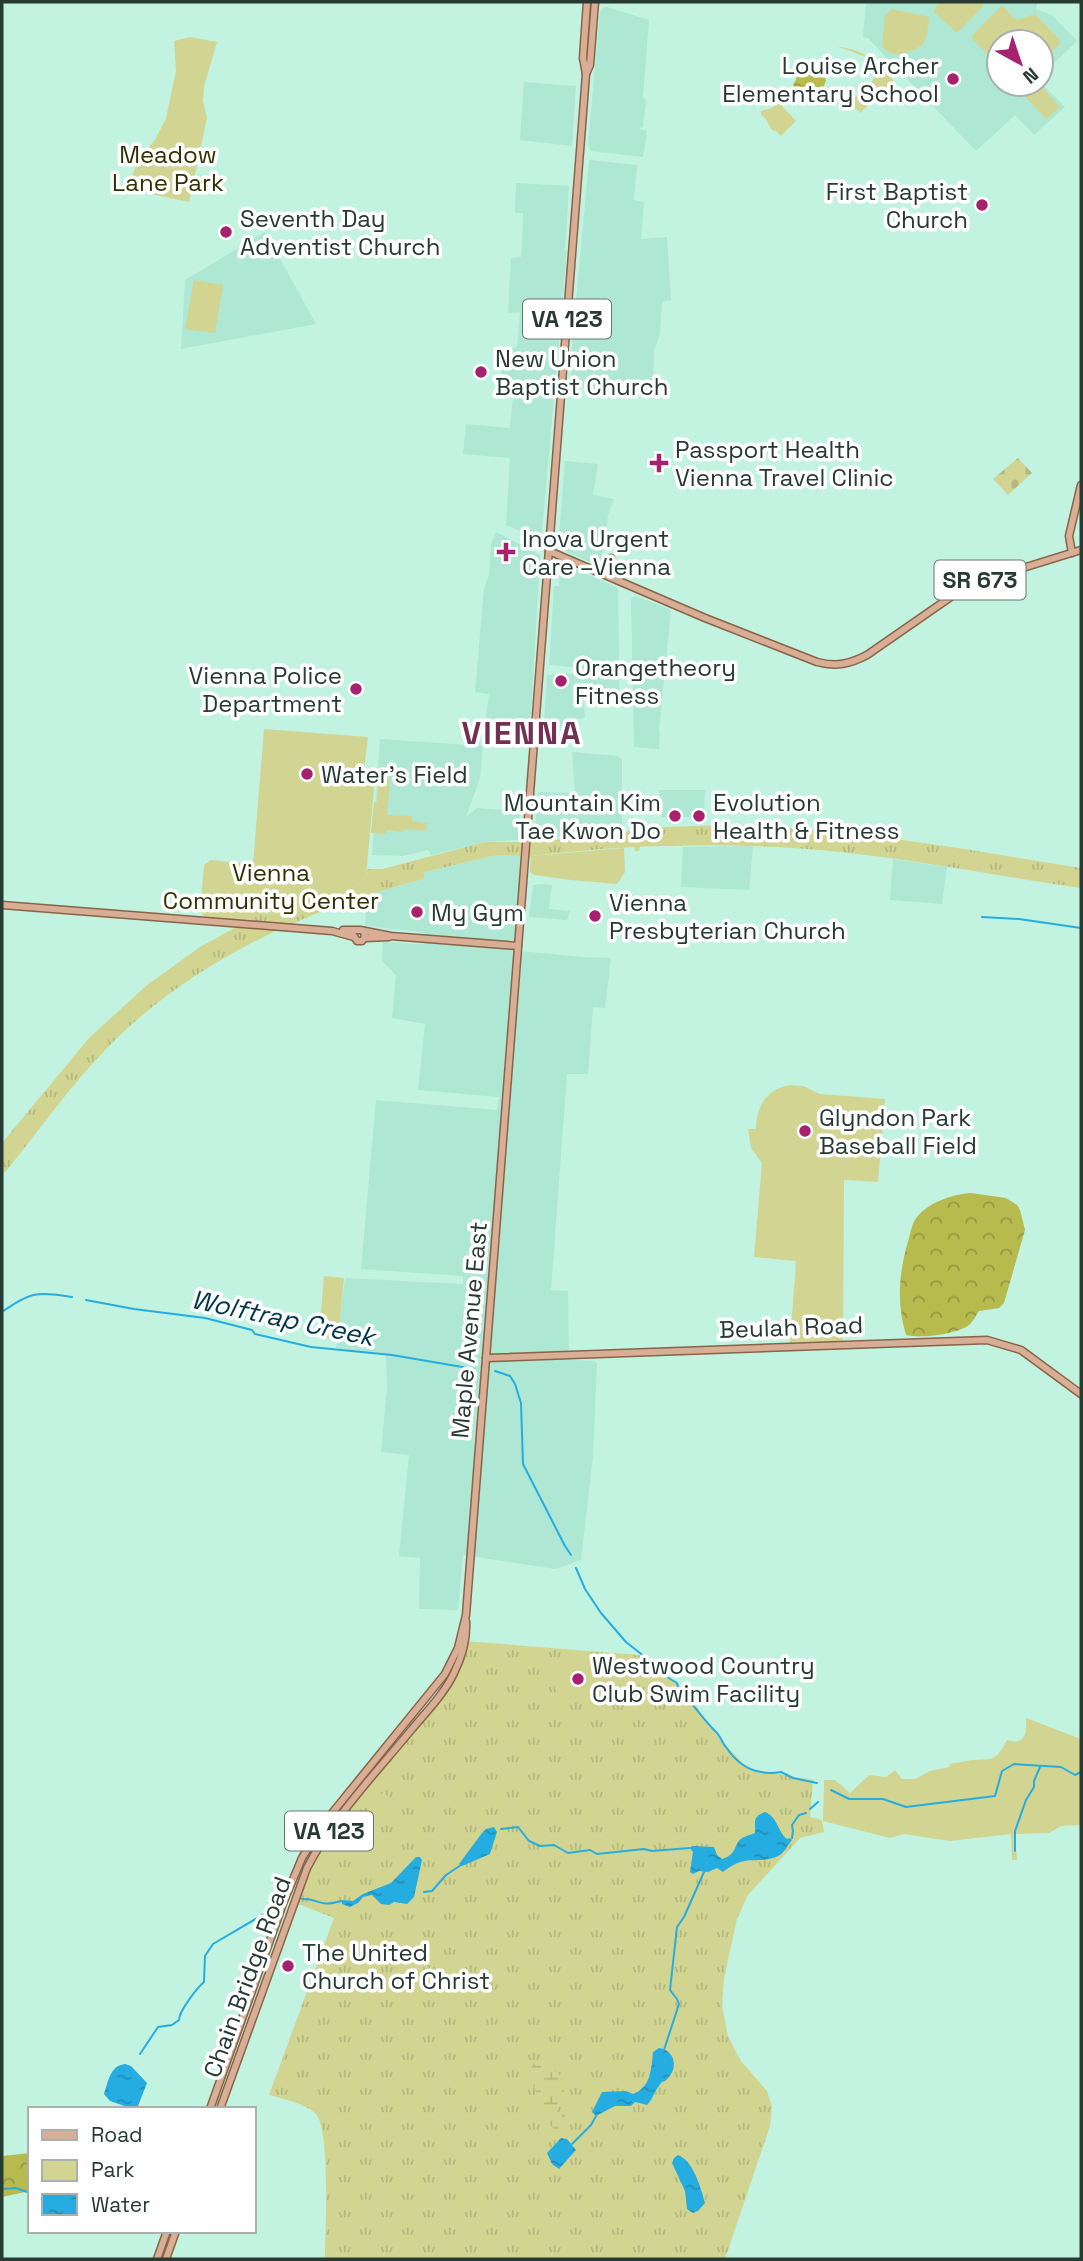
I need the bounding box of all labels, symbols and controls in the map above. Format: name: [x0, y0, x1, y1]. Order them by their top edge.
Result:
north arrow: [985, 28, 1055, 98]
place label: Louise Archer Elementary School: [722, 50, 939, 109]
text: N: [1018, 62, 1044, 89]
marker: Louise Archer Elementary School: [945, 71, 961, 87]
park label: Meadow Lane Park: [112, 139, 224, 198]
place label: First Baptist Church: [826, 176, 968, 235]
marker: First Baptist Church: [974, 197, 990, 213]
place label: Seventh Day Adventist Church: [240, 203, 440, 262]
marker: Seventh Day Adventist Church: [218, 224, 234, 240]
road number: VA 123: [523, 300, 611, 338]
place label: New Union Baptist Church: [495, 343, 668, 402]
marker: New Union Baptist Church: [473, 364, 489, 380]
place label: Passport Health Vienna Travel Clinic: [675, 434, 894, 493]
marker: Passport Health Vienna Travel Clinic: [649, 453, 669, 473]
place label: Inova Urgent Care –Vienna: [522, 523, 671, 582]
marker: Inova Urgent Care –Vienna: [496, 542, 516, 562]
road number: SR 673: [934, 560, 1026, 600]
place label: Orangetheory Fitness: [575, 652, 736, 711]
place label: Vienna Police Department: [188, 660, 342, 719]
marker: Orangetheory Fitness: [553, 673, 569, 689]
marker: Vienna Police Department: [348, 681, 364, 697]
district label: VIENNA: [461, 713, 583, 753]
place label: Water's Field: [321, 759, 468, 790]
marker: Water's Field: [299, 766, 315, 782]
place label: Mountain Kim Tae Kwon Do: [504, 787, 661, 846]
place label: Evolution Health & Fitness: [713, 787, 899, 846]
marker: Mountain Kim Tae Kwon Do: [667, 808, 683, 824]
marker: Evolution Health & Fitness: [691, 808, 707, 824]
park label: Vienna Community Center: [163, 857, 379, 916]
place label: Vienna Presbyterian Church: [609, 887, 846, 946]
place label: My Gym: [431, 897, 524, 928]
marker: My Gym: [409, 904, 425, 920]
marker: Vienna Presbyterian Church: [587, 908, 603, 924]
place label: Glyndon Park Baseball Field: [819, 1102, 977, 1161]
marker: Glyndon Park Baseball Field: [797, 1123, 813, 1139]
street label: Maple Avenue East: [444, 1220, 494, 1440]
water label: Wolftrap Creek: [188, 1282, 381, 1355]
street label: Beulah Road: [718, 1309, 864, 1345]
place label: Westwood Country Club Swim Facility: [592, 1650, 815, 1709]
marker: Westwood Country Club Swim Facility: [570, 1671, 586, 1687]
road number: VA 123: [285, 1812, 373, 1850]
street label: Chain Bridge Road: [196, 1872, 298, 2082]
place label: The United Church of Christ: [302, 1937, 490, 1996]
marker: The United Church of Christ: [280, 1958, 296, 1974]
legend: [28, 2107, 256, 2233]
text: Road: [91, 2121, 143, 2148]
text: Park: [91, 2156, 135, 2183]
text: Water: [91, 2191, 150, 2218]

